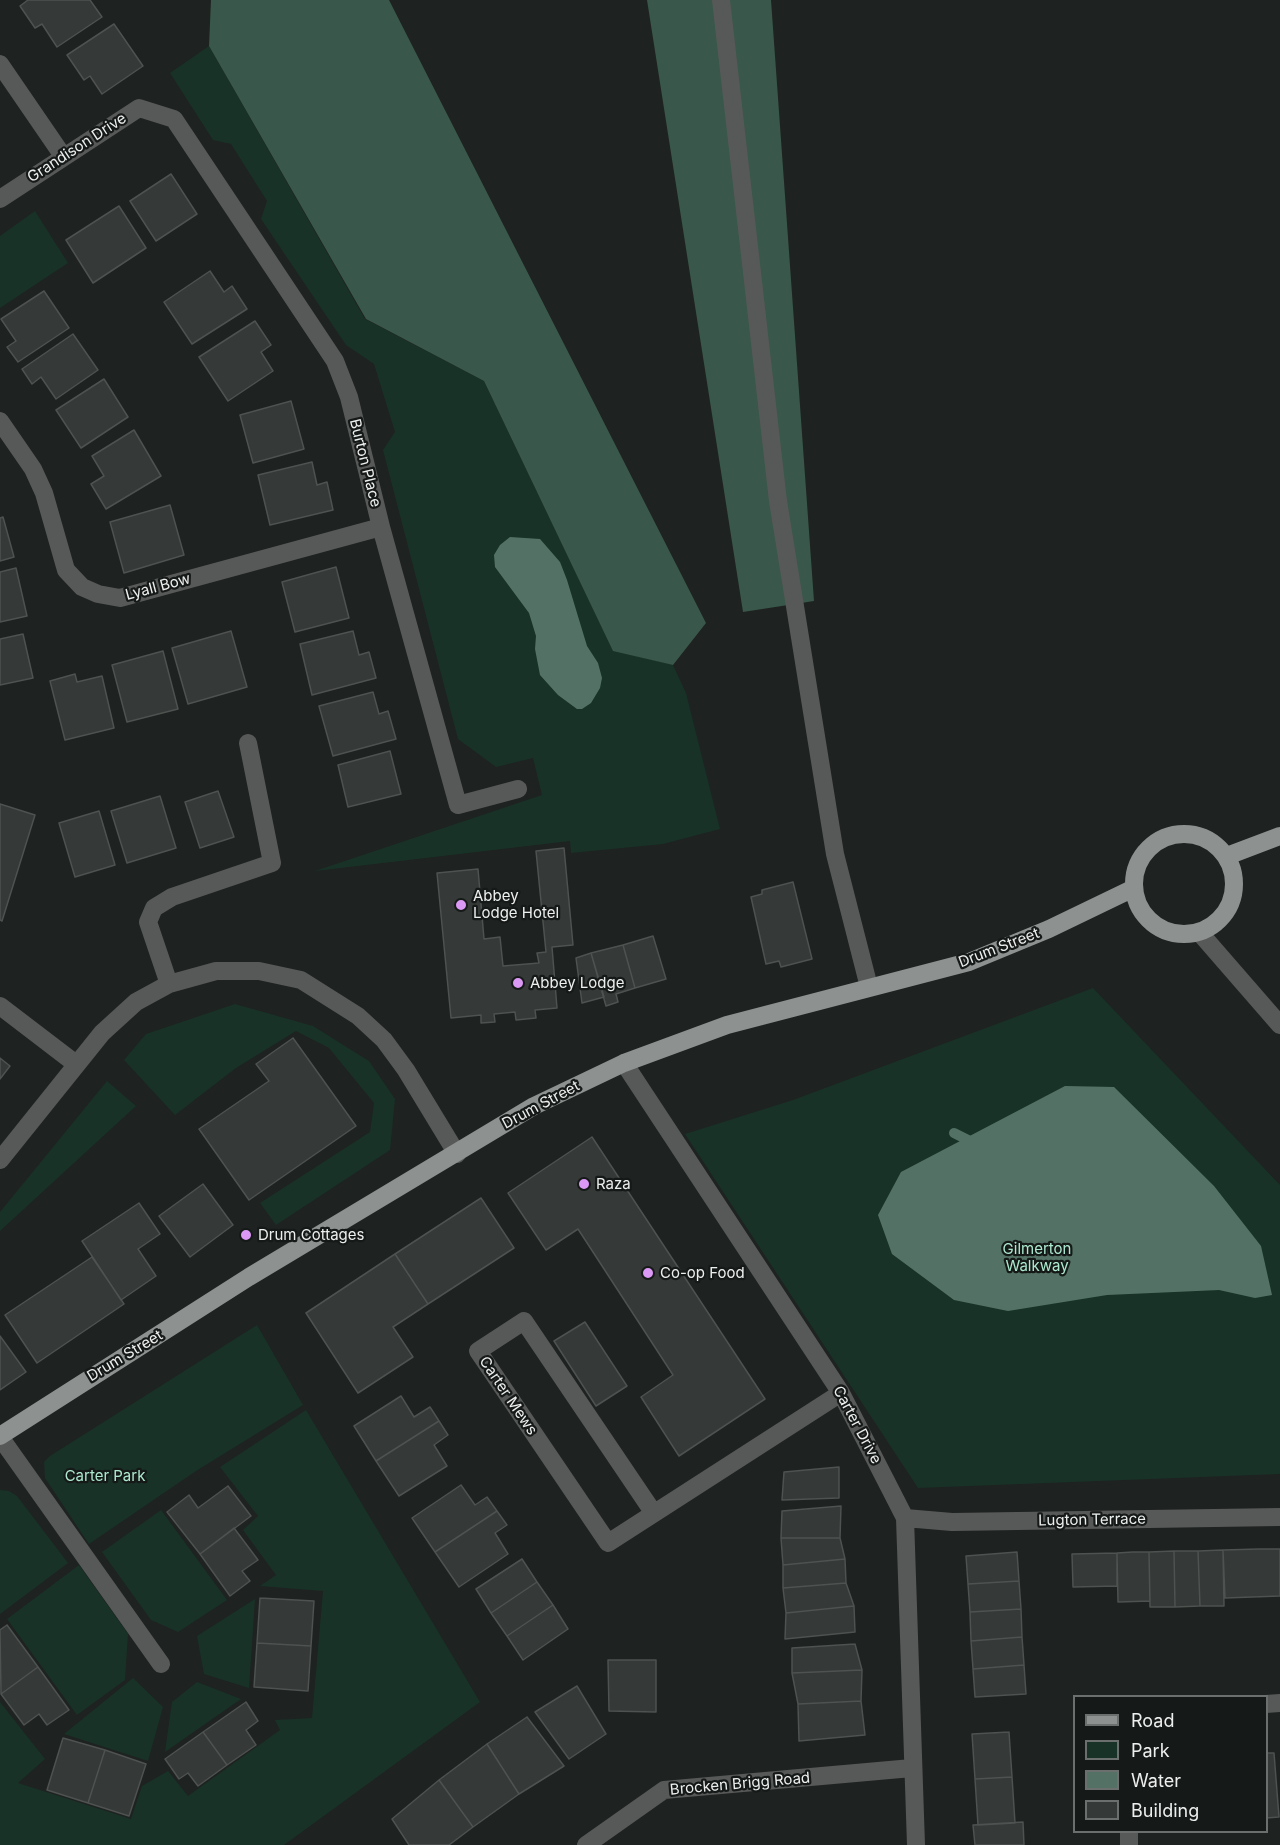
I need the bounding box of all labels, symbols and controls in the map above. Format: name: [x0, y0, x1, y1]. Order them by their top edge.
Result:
street label: Grandison Drive: [24, 109, 130, 187]
street label: Burton Place: [345, 417, 385, 509]
street label: Lyall Bow: [124, 570, 192, 604]
place label: Abbey Lodge Hotel: [473, 887, 559, 922]
marker: Abbey Lodge Hotel: [454, 898, 468, 912]
street label: Drum Street: [956, 924, 1042, 972]
place label: Abbey Lodge: [530, 974, 624, 992]
marker: Abbey Lodge: [511, 976, 525, 990]
street label: Drum Street: [499, 1077, 583, 1133]
place label: Raza: [596, 1175, 631, 1193]
marker: Raza: [577, 1177, 591, 1191]
place label: Drum Cottages: [258, 1226, 364, 1244]
marker: Drum Cottages: [239, 1228, 253, 1242]
park label: Gilmerton Walkway: [1003, 1240, 1071, 1275]
place label: Co-op Food: [660, 1264, 745, 1282]
marker: Co-op Food: [641, 1266, 655, 1280]
street label: Drum Street: [84, 1326, 166, 1386]
street label: Carter Mews: [475, 1353, 541, 1439]
street label: Carter Drive: [829, 1383, 885, 1467]
park label: Carter Park: [65, 1467, 145, 1485]
street label: Lugton Terrace: [1038, 1510, 1146, 1530]
legend: [1073, 1695, 1268, 1833]
text: Road: [1131, 1710, 1174, 1731]
text: Park: [1131, 1740, 1170, 1761]
street label: Brocken Brigg Road: [669, 1769, 811, 1799]
text: Water: [1131, 1770, 1181, 1791]
text: Building: [1131, 1800, 1199, 1821]

